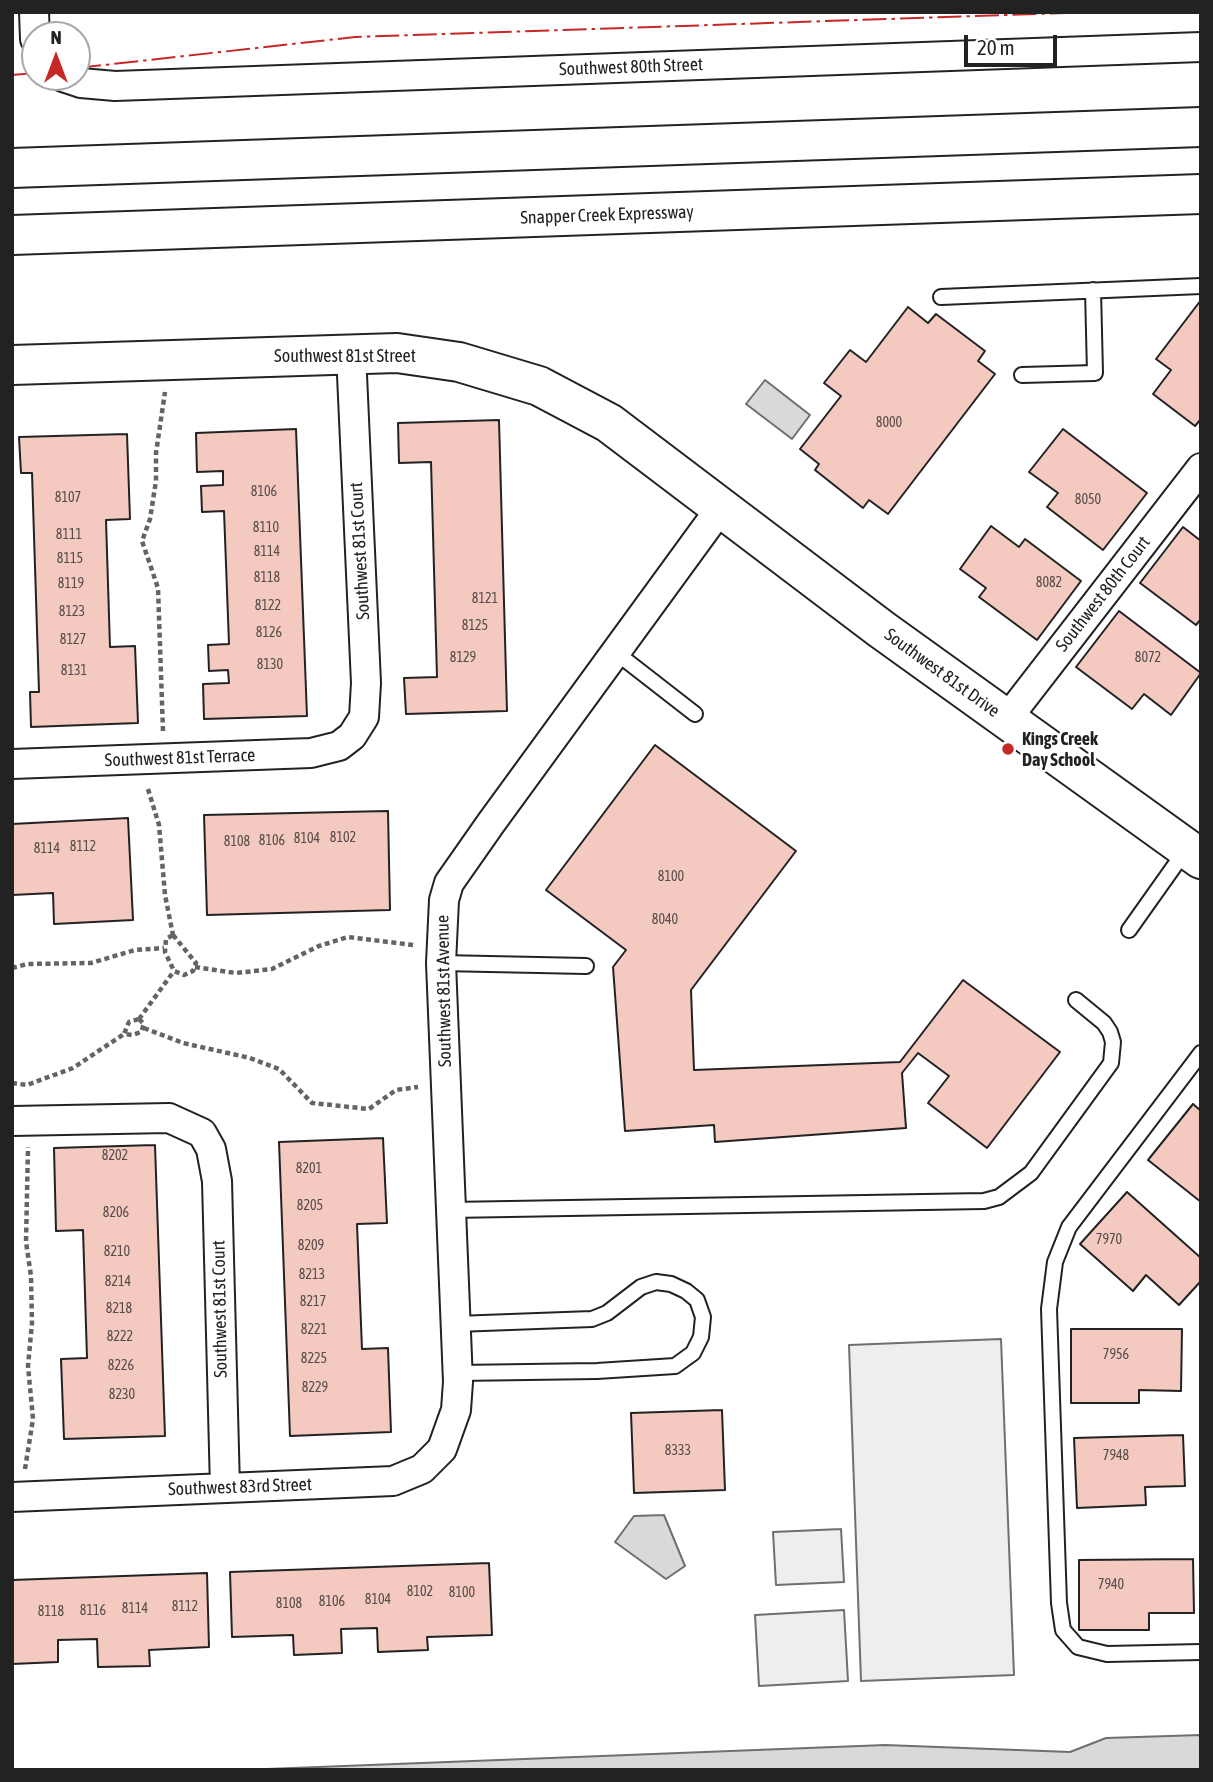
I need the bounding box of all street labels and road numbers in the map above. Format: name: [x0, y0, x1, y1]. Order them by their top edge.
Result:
street label: Southwest 80th Street: [559, 54, 703, 80]
street label: Snapper Creek Expressway: [520, 201, 694, 229]
street label: Southwest 81st Street: [274, 345, 416, 367]
street label: Southwest 81st Court: [346, 482, 374, 620]
street label: Southwest 80th Court: [1051, 532, 1155, 656]
street label: Southwest 81st Drive: [880, 624, 1004, 722]
street label: Southwest 81st Terrace: [104, 745, 256, 771]
street label: Southwest 81st Avenue: [432, 915, 456, 1067]
street label: Southwest 81st Court: [208, 1240, 232, 1378]
street label: Southwest 83rd Street: [168, 1474, 312, 1500]

